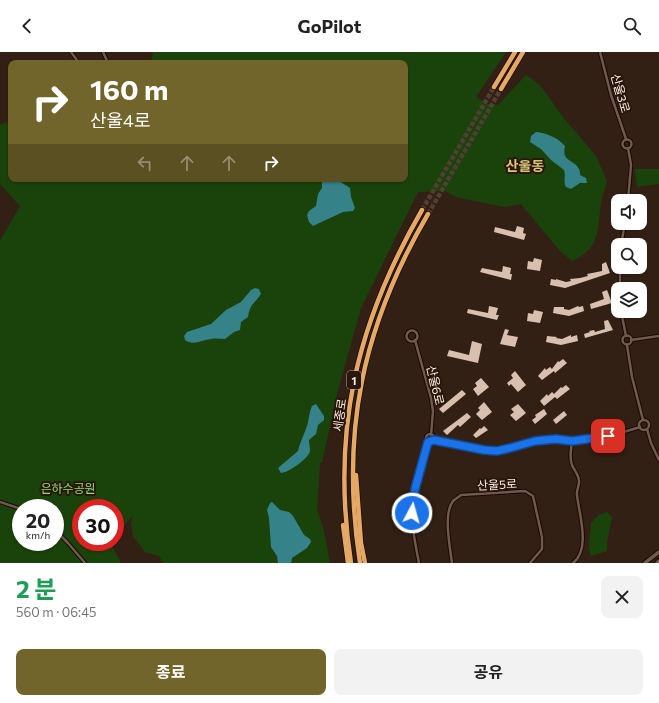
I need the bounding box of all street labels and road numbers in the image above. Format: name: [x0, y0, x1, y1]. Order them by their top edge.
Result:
street label: 산울3로: [609, 72, 633, 114]
street label: 산울6로: [425, 364, 447, 406]
road number: 1: [347, 371, 361, 389]
street label: 세종로: [330, 398, 348, 432]
street label: 산울5로: [477, 476, 517, 492]

